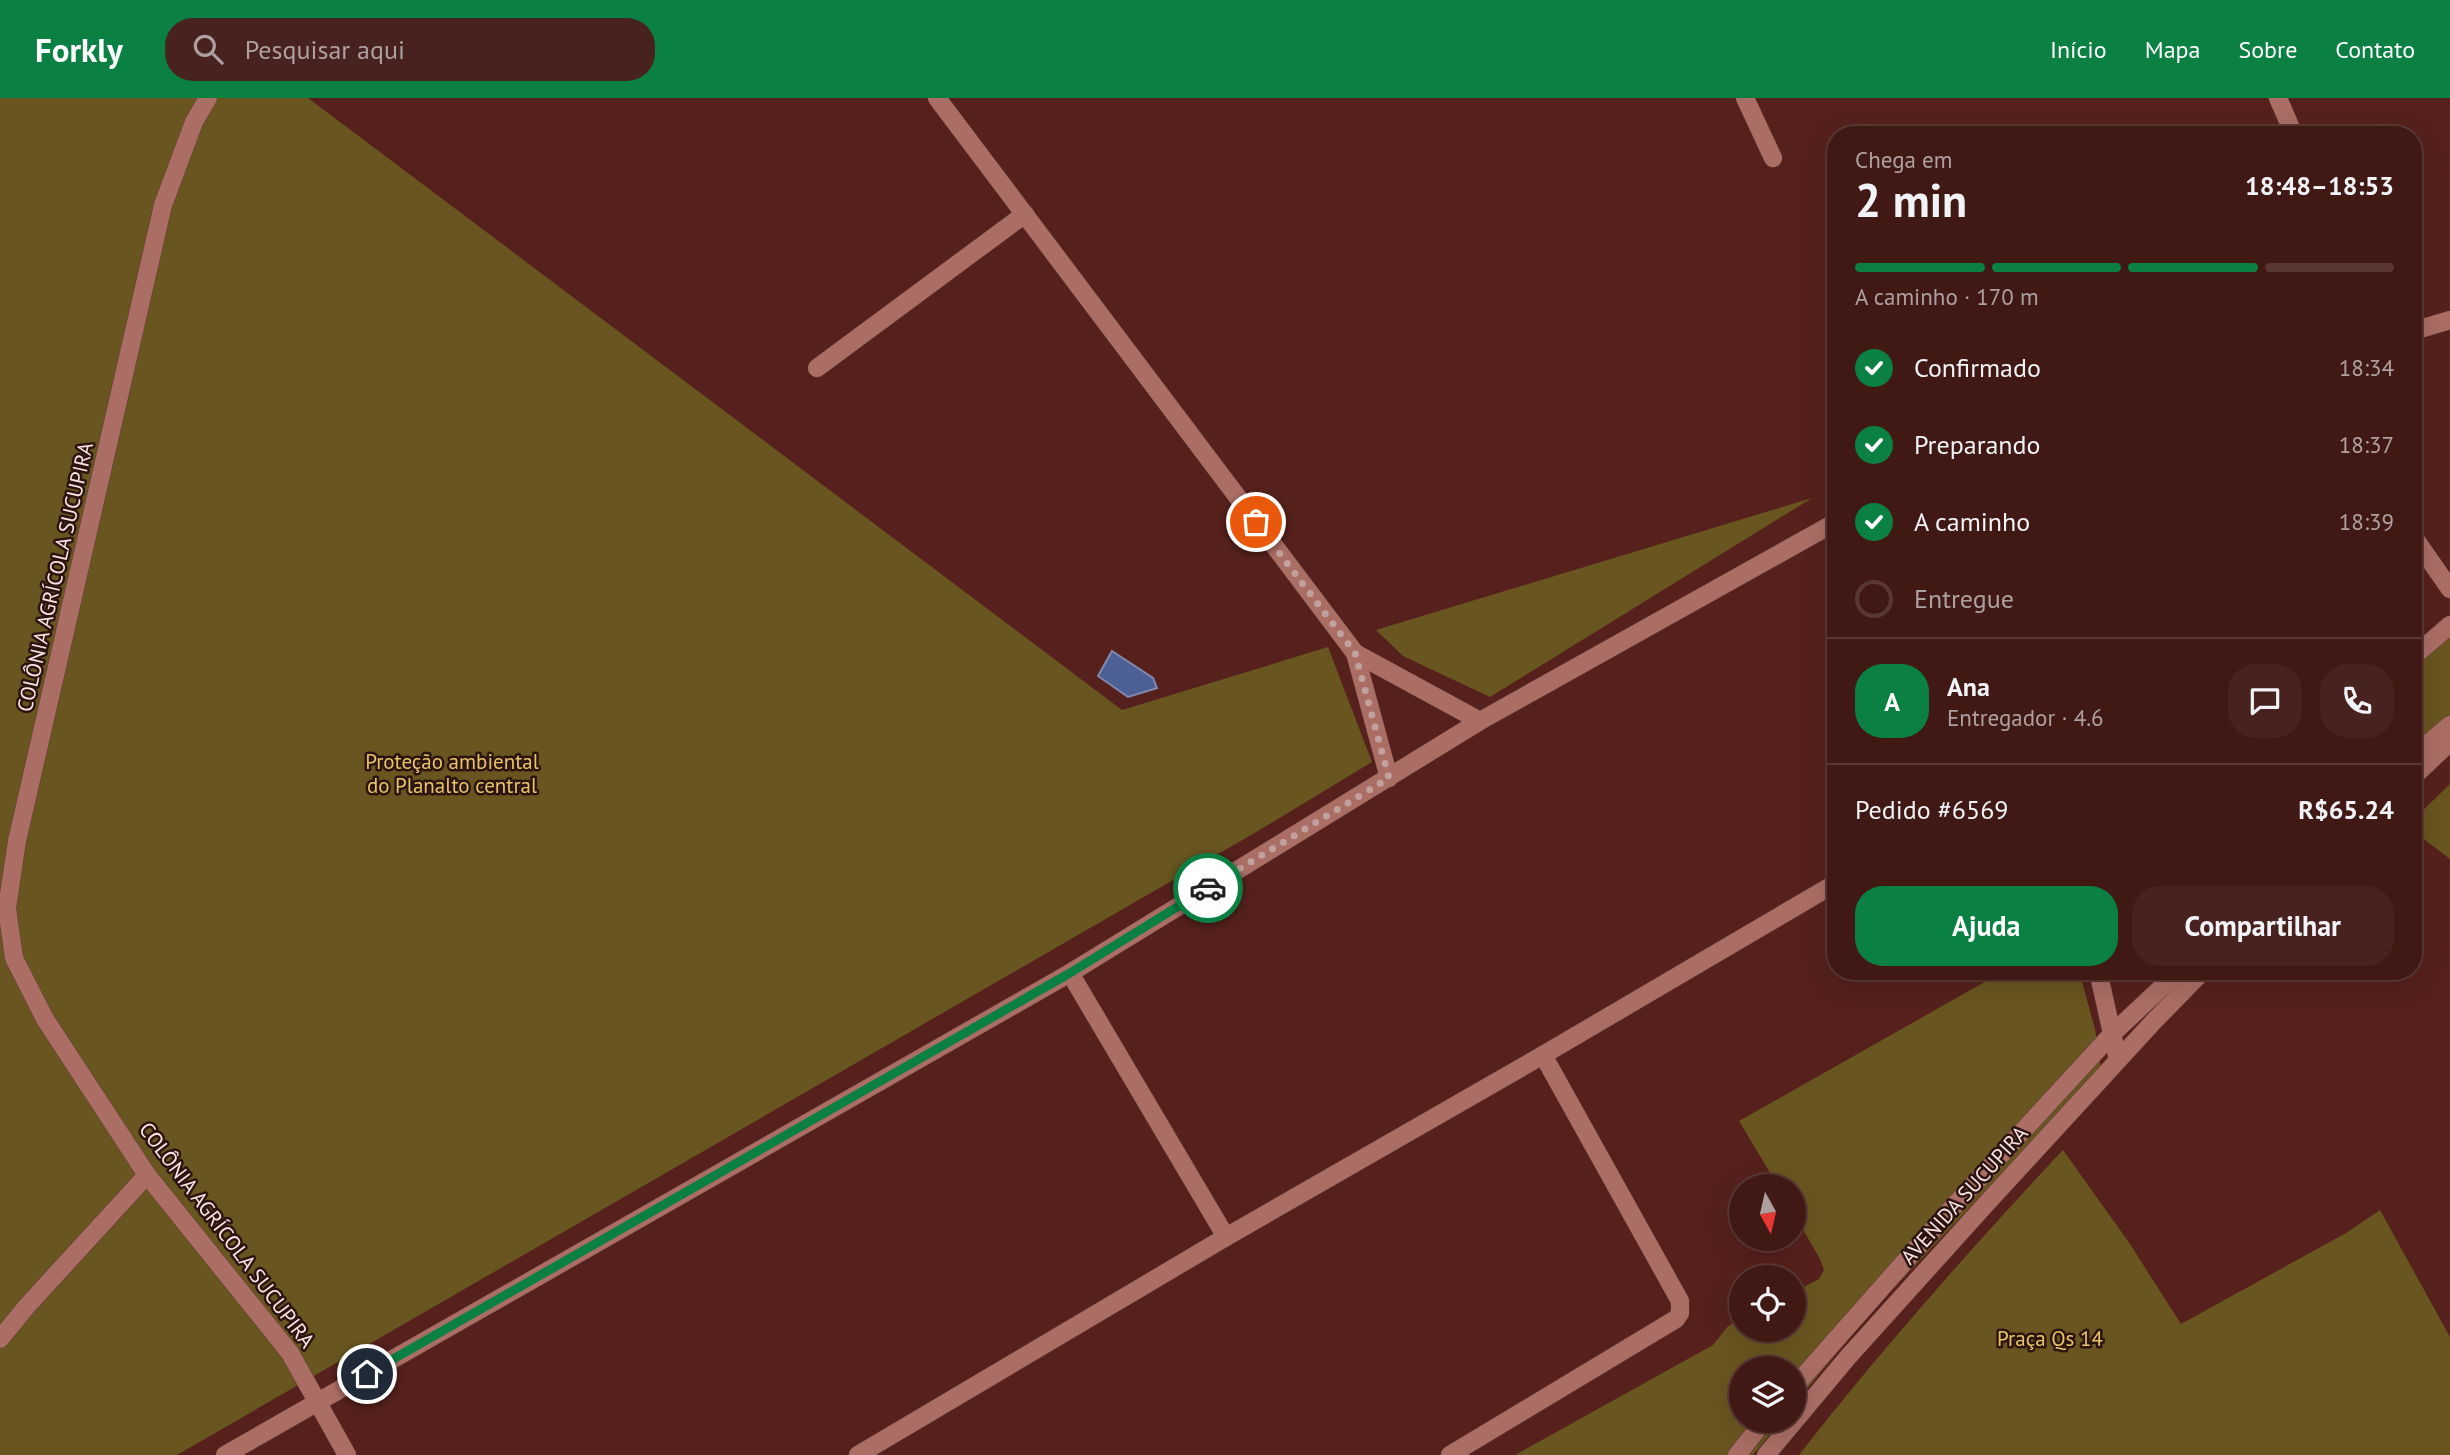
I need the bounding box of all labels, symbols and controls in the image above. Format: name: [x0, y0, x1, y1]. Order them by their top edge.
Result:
search box: [165, 18, 655, 81]
text: Forkly: [35, 28, 123, 71]
icon: search: [189, 30, 227, 68]
text: Pesquisar aqui: [245, 33, 405, 66]
text: Início: [2050, 34, 2107, 65]
text: Mapa: [2145, 34, 2200, 65]
text: Sobre: [2238, 34, 2297, 65]
text: Contato: [2335, 34, 2415, 65]
text: Chega em: [1855, 145, 1952, 174]
text: 18:48–18:53: [2245, 169, 2394, 202]
text: 2 min: [1855, 170, 1967, 230]
text: A caminho · 170 m: [1855, 282, 2039, 311]
icon: check: [1855, 349, 1893, 387]
text: Confirmado: [1914, 351, 2041, 384]
text: 18:34: [2339, 353, 2394, 382]
icon: check: [1855, 426, 1893, 464]
text: Preparando: [1914, 428, 2041, 461]
text: 18:37: [2339, 430, 2394, 459]
street label: COLÔNIA AGRÍCOLA SUCUPIRA: [11, 439, 99, 714]
pin: [1226, 492, 1286, 552]
icon: bag: [1237, 503, 1275, 541]
icon: check: [1855, 503, 1893, 541]
text: A caminho: [1914, 505, 2030, 538]
text: 18:39: [2339, 507, 2394, 536]
text: Entregue: [1914, 582, 2014, 615]
button: chat: [2228, 664, 2302, 738]
button: phone: [2320, 664, 2394, 738]
text: Ana: [1947, 670, 1990, 703]
text: A: [1884, 685, 1900, 718]
text: Entregador · 4.6: [1947, 703, 2104, 732]
park label: Proteção ambiental do Planalto central: [365, 748, 539, 799]
text: Pedido #6569: [1855, 793, 2008, 826]
text: R$65.24: [2298, 793, 2394, 826]
courier: [1173, 853, 1243, 923]
icon: car: [1189, 869, 1227, 907]
button: Ajuda: [1855, 886, 2118, 966]
button: Compartilhar: [2132, 886, 2394, 966]
street label: COLÔNIA AGRÍCOLA SUCUPIRA: [133, 1117, 321, 1354]
street label: AVENIDA SUCUPIRA: [1895, 1119, 2034, 1270]
north arrow: [1729, 1174, 1806, 1251]
map controls: [1729, 1174, 1806, 1433]
button: locate: [1729, 1265, 1806, 1342]
park label: Praça Qs 14: [1997, 1325, 2103, 1352]
pin: [337, 1344, 397, 1404]
icon: home: [348, 1355, 386, 1393]
button: layers: [1729, 1356, 1806, 1433]

